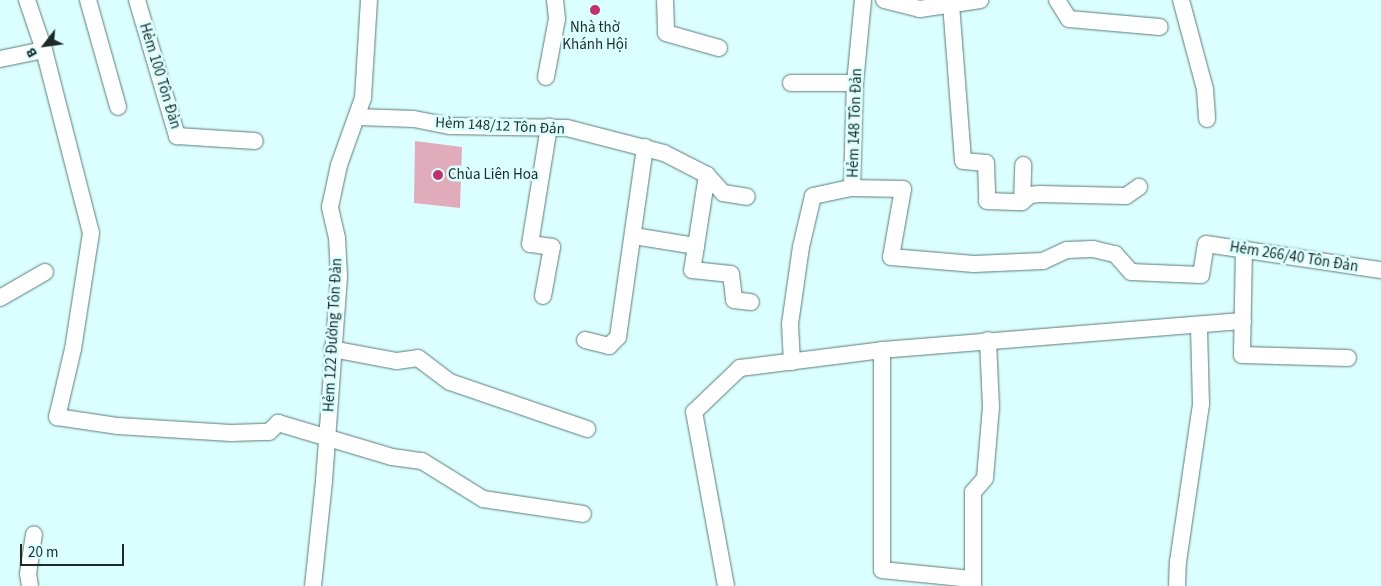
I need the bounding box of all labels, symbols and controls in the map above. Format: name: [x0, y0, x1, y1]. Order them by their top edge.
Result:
marker: Nhà thờ Khánh Hội: [589, 4, 601, 16]
place label: Nhà thờ Khánh Hội: [562, 18, 628, 53]
north arrow: [20, 20, 70, 70]
street label: Hẻm 100 Tôn Đản: [135, 21, 185, 131]
text: B: [21, 44, 43, 61]
street label: Hẻm 148 Tôn Đản: [844, 68, 866, 178]
street label: Hẻm 148/12 Tôn Đản: [435, 114, 565, 138]
place label: Chùa Liên Hoa: [448, 166, 538, 184]
marker: Chùa Liên Hoa: [432, 169, 444, 181]
street label: Hẻm 266/40 Tôn Đản: [1228, 238, 1360, 276]
street label: Hẻm 122 Đường Tôn Đản: [320, 257, 346, 413]
scale bar: [22, 534, 126, 566]
text: 20 m: [28, 542, 58, 563]

